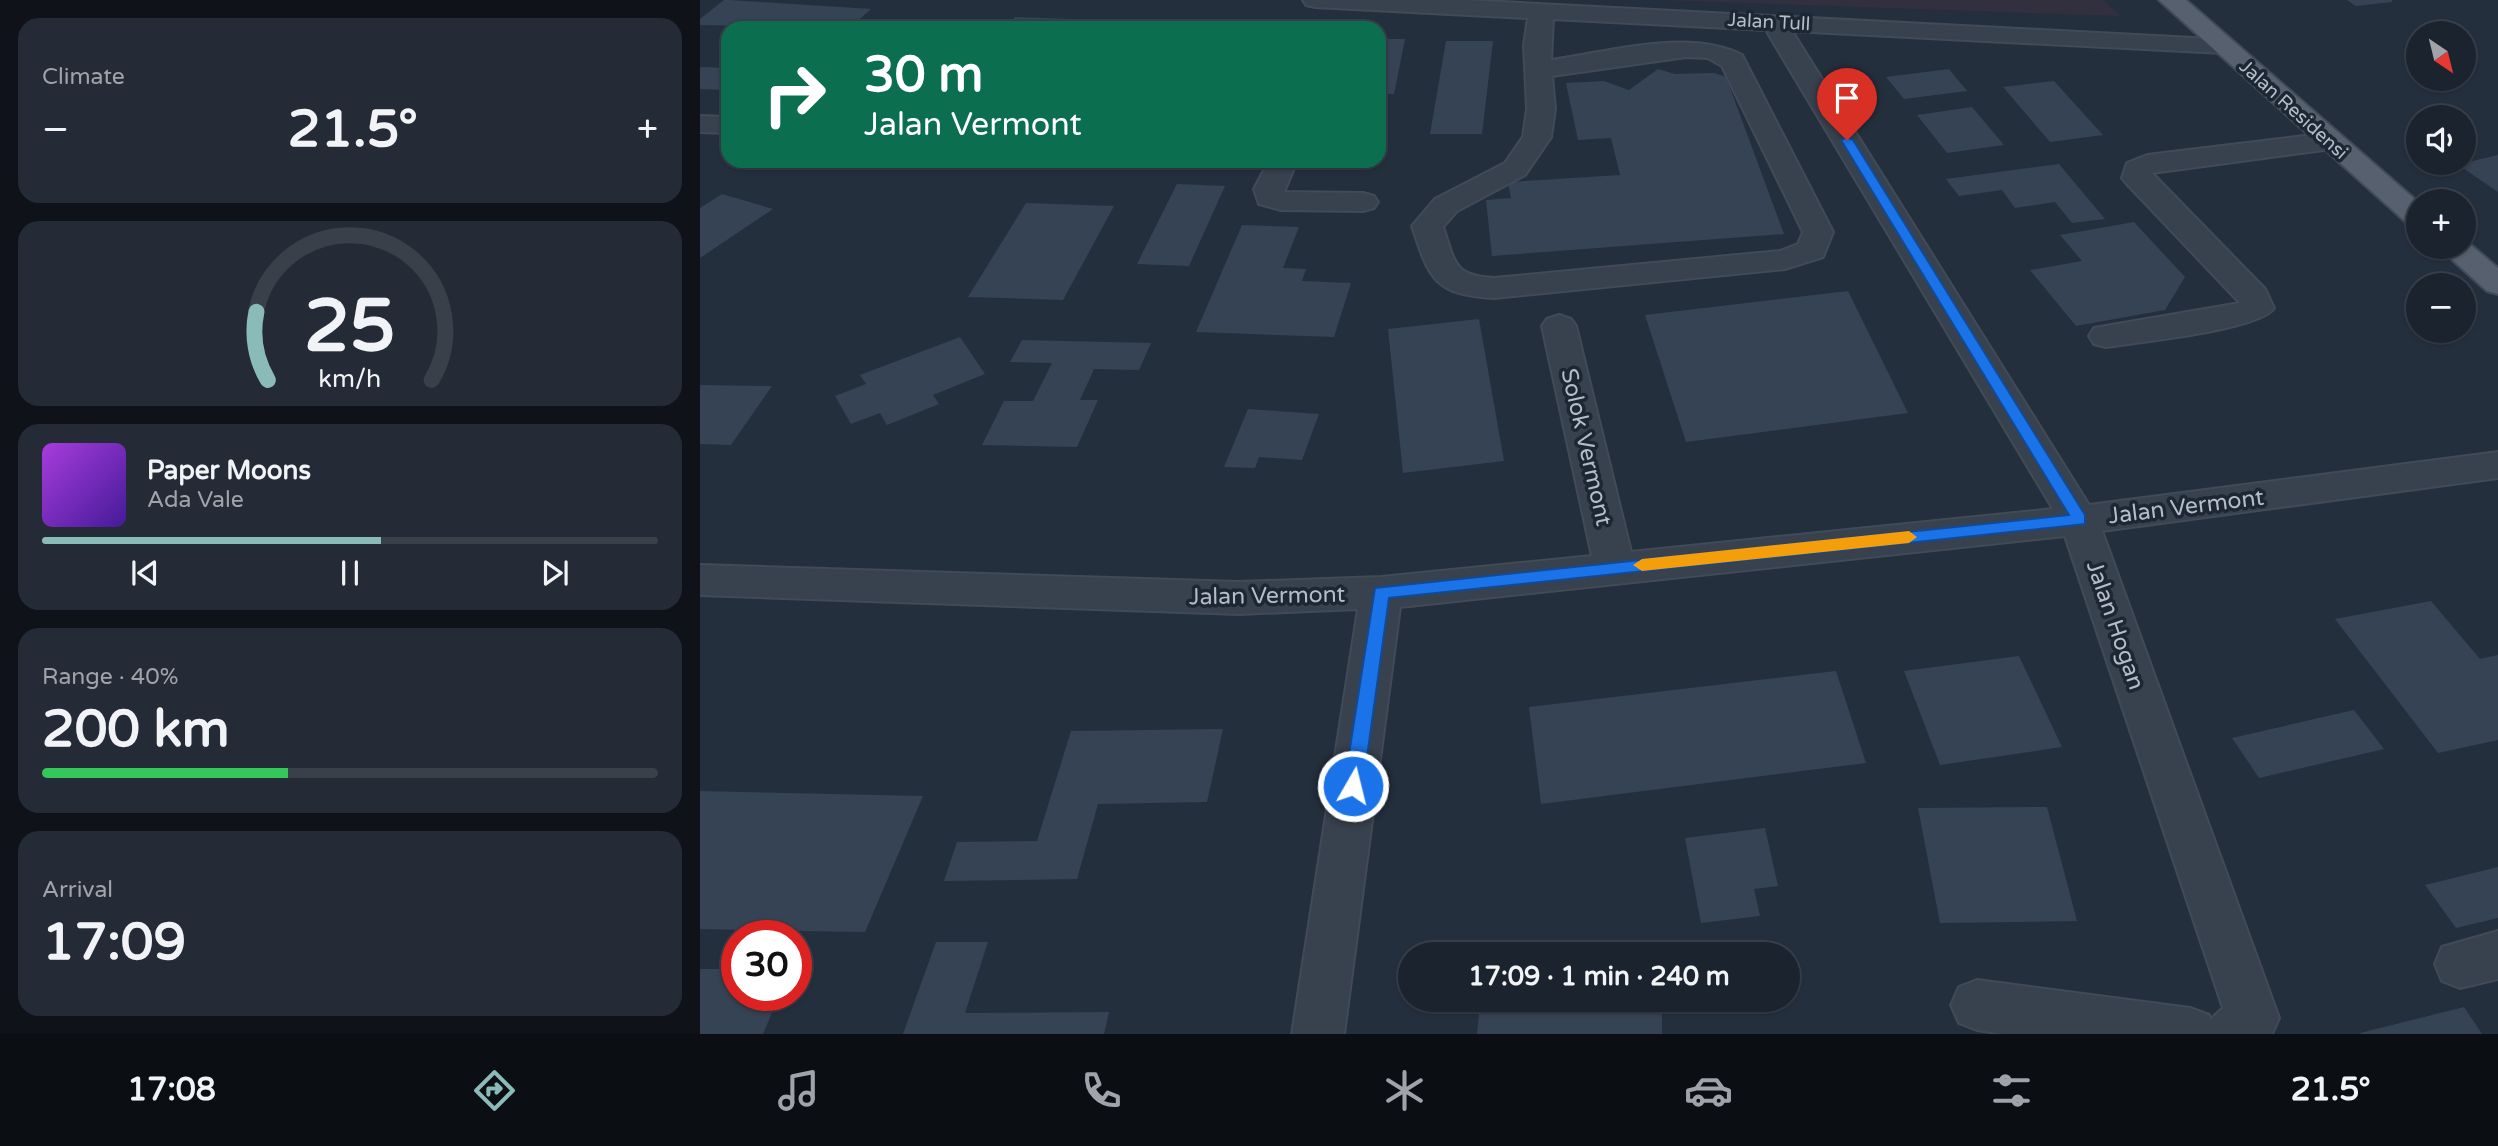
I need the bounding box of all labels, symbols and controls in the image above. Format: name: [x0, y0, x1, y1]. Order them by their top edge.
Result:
street label: Jalan Tull: [1727, 9, 1811, 35]
north arrow: [2406, 21, 2476, 91]
map controls: [2406, 21, 2476, 343]
text: 30 m: [864, 46, 983, 105]
icon: right: [749, 49, 840, 140]
street label: Jalan Residensi: [2235, 55, 2352, 164]
text: Climate: [42, 63, 125, 91]
pin: [1817, 68, 1877, 140]
icon: arrive: [1828, 79, 1866, 117]
text: 21.5°: [288, 98, 418, 161]
button: sound: [2406, 105, 2476, 175]
text: Jalan Vermont: [864, 106, 1082, 144]
text: −: [42, 107, 69, 153]
text: +: [637, 107, 658, 153]
button: +: [2406, 189, 2476, 259]
button: −: [2406, 273, 2476, 343]
text: 25: [304, 283, 396, 371]
text: km/h: [319, 364, 381, 394]
street label: Solok Vermont: [1554, 366, 1618, 529]
text: Paper Moons: [147, 455, 311, 486]
street label: Jalan Vermont: [2107, 484, 2266, 530]
text: Ada Vale: [147, 486, 244, 514]
icon: previous: [126, 554, 164, 592]
icon: pause: [331, 554, 369, 592]
icon: next: [536, 554, 574, 592]
street label: Jalan Hogan: [2080, 557, 2150, 694]
street label: Jalan Vermont: [1189, 581, 1346, 611]
text: Range · 40%: [42, 663, 178, 691]
text: 200 km: [42, 698, 230, 761]
position arrow: [1316, 749, 1390, 823]
text: Arrival: [42, 876, 113, 904]
text: 17:09: [42, 911, 186, 974]
speed limit sign: 30: [721, 920, 812, 1011]
text: 17:09 · 1 min · 240 m: [1468, 961, 1730, 992]
icon: directions: [470, 1066, 519, 1115]
icon: music: [774, 1066, 823, 1115]
icon: phone: [1077, 1066, 1126, 1115]
icon: climate: [1380, 1066, 1429, 1115]
icon: car: [1684, 1066, 1733, 1115]
icon: filters: [1987, 1066, 2036, 1115]
text: 17:08: [127, 1071, 216, 1109]
text: 21.5°: [2291, 1071, 2371, 1109]

